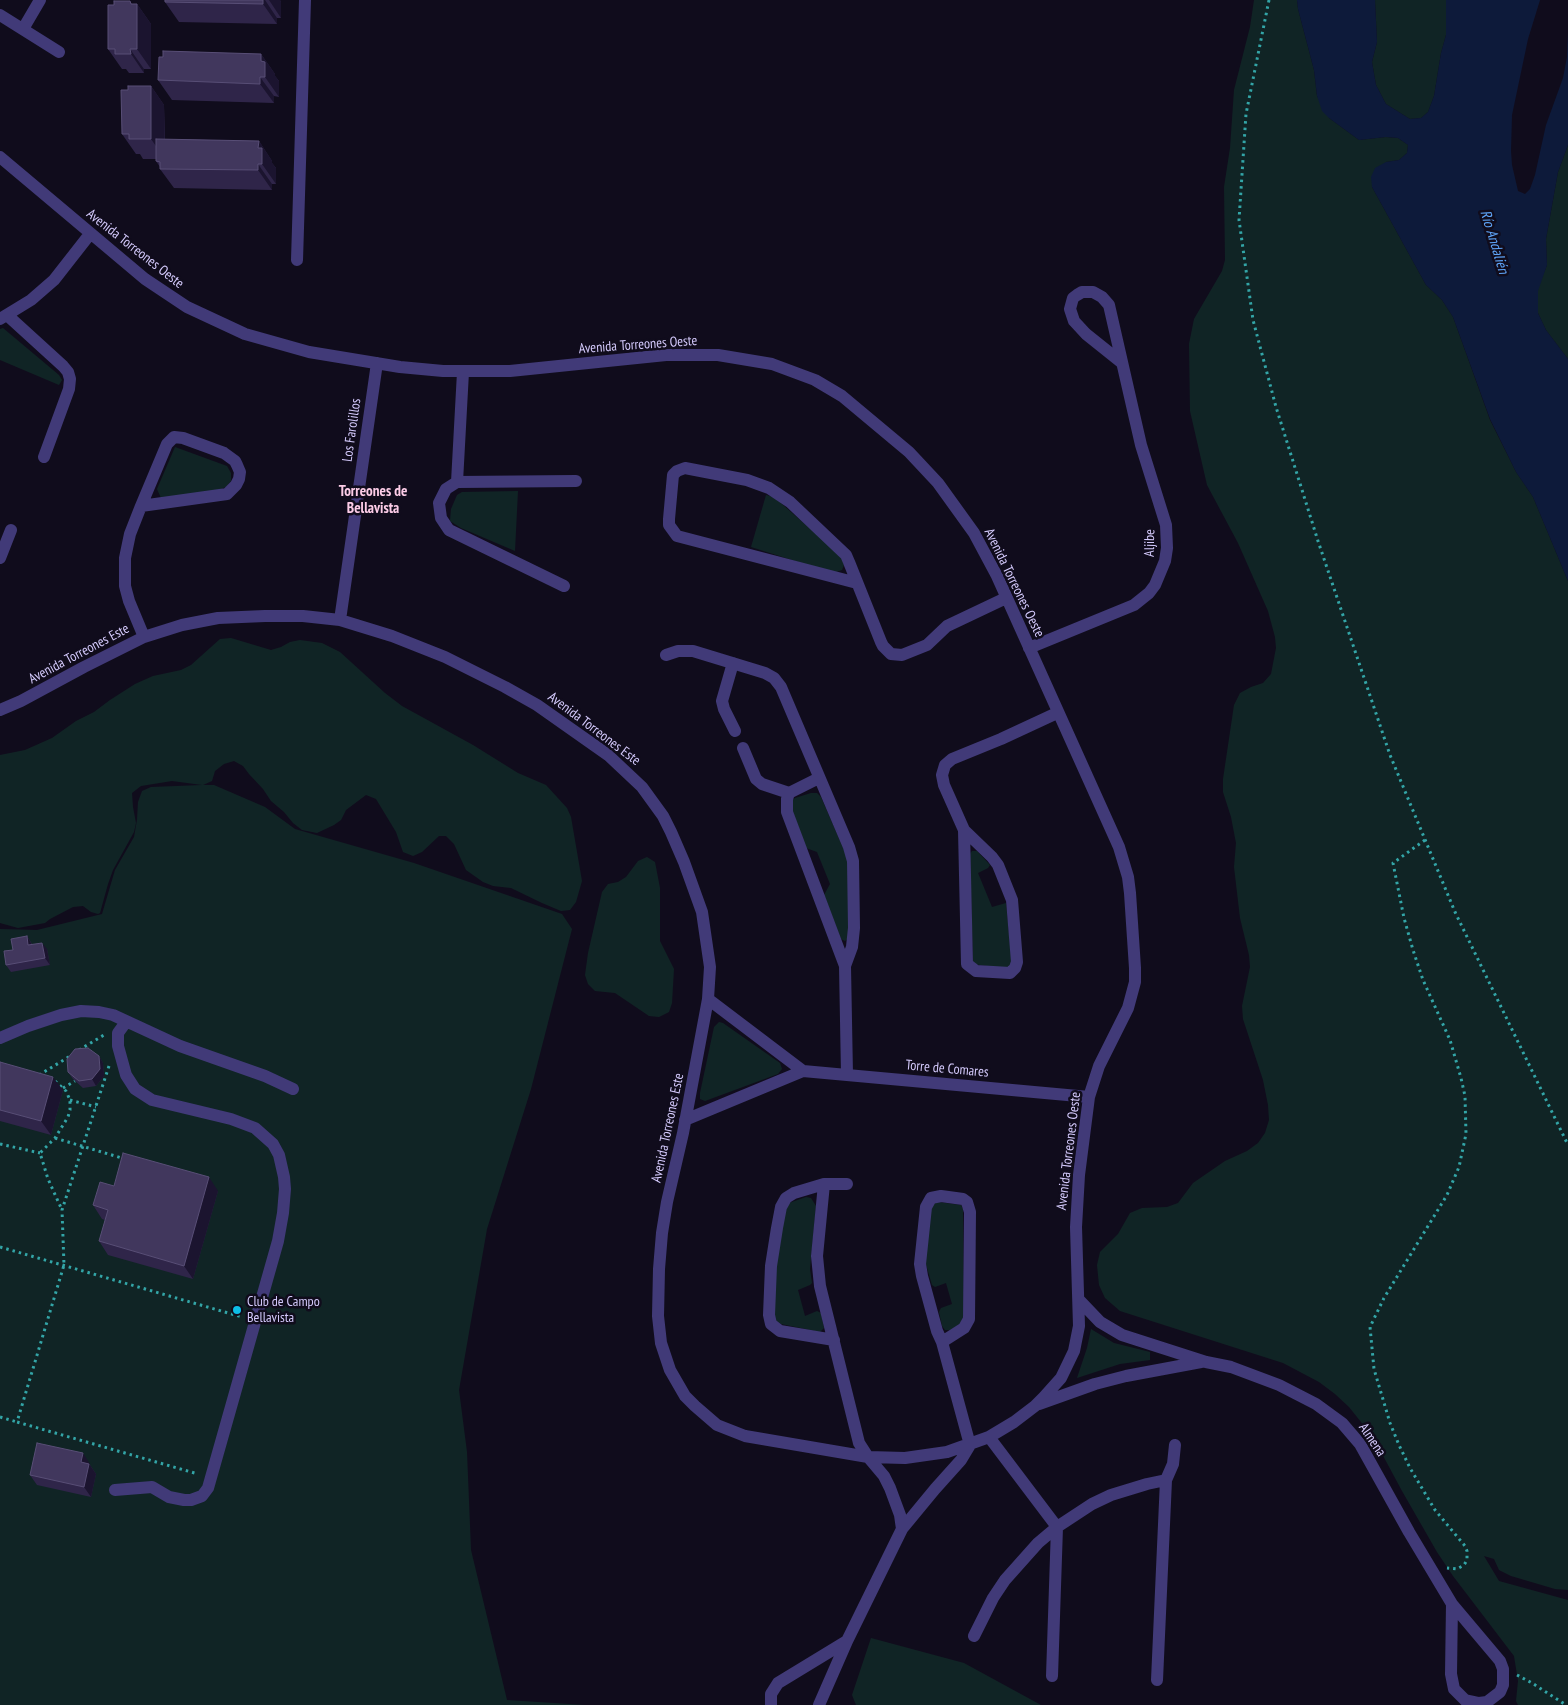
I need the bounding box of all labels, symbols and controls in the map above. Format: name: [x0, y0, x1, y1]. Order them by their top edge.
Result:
street label: Avenida Torreones Oeste: [83, 206, 187, 292]
water label: Río Andalién: [1476, 208, 1512, 276]
street label: Avenida Torreones Oeste: [578, 332, 698, 358]
street label: Los Farolillos: [339, 397, 365, 463]
district label: Torreones de Bellavista: [339, 483, 407, 518]
street label: Avenida Torreones Oeste: [980, 526, 1048, 640]
street label: Aljibe: [1141, 529, 1159, 557]
street label: Avenida Torreones Este: [26, 620, 132, 688]
street label: Avenida Torreones Este: [544, 689, 644, 769]
street label: Torre de Comares: [905, 1057, 989, 1081]
street label: Avenida Torreones Este: [648, 1072, 688, 1184]
street label: Avenida Torreones Oeste: [1053, 1091, 1085, 1211]
place label: Club de Campo Bellavista: [247, 1294, 320, 1326]
marker: Club de Campo Bellavista: [231, 1304, 243, 1316]
street label: Almena: [1355, 1420, 1389, 1460]

